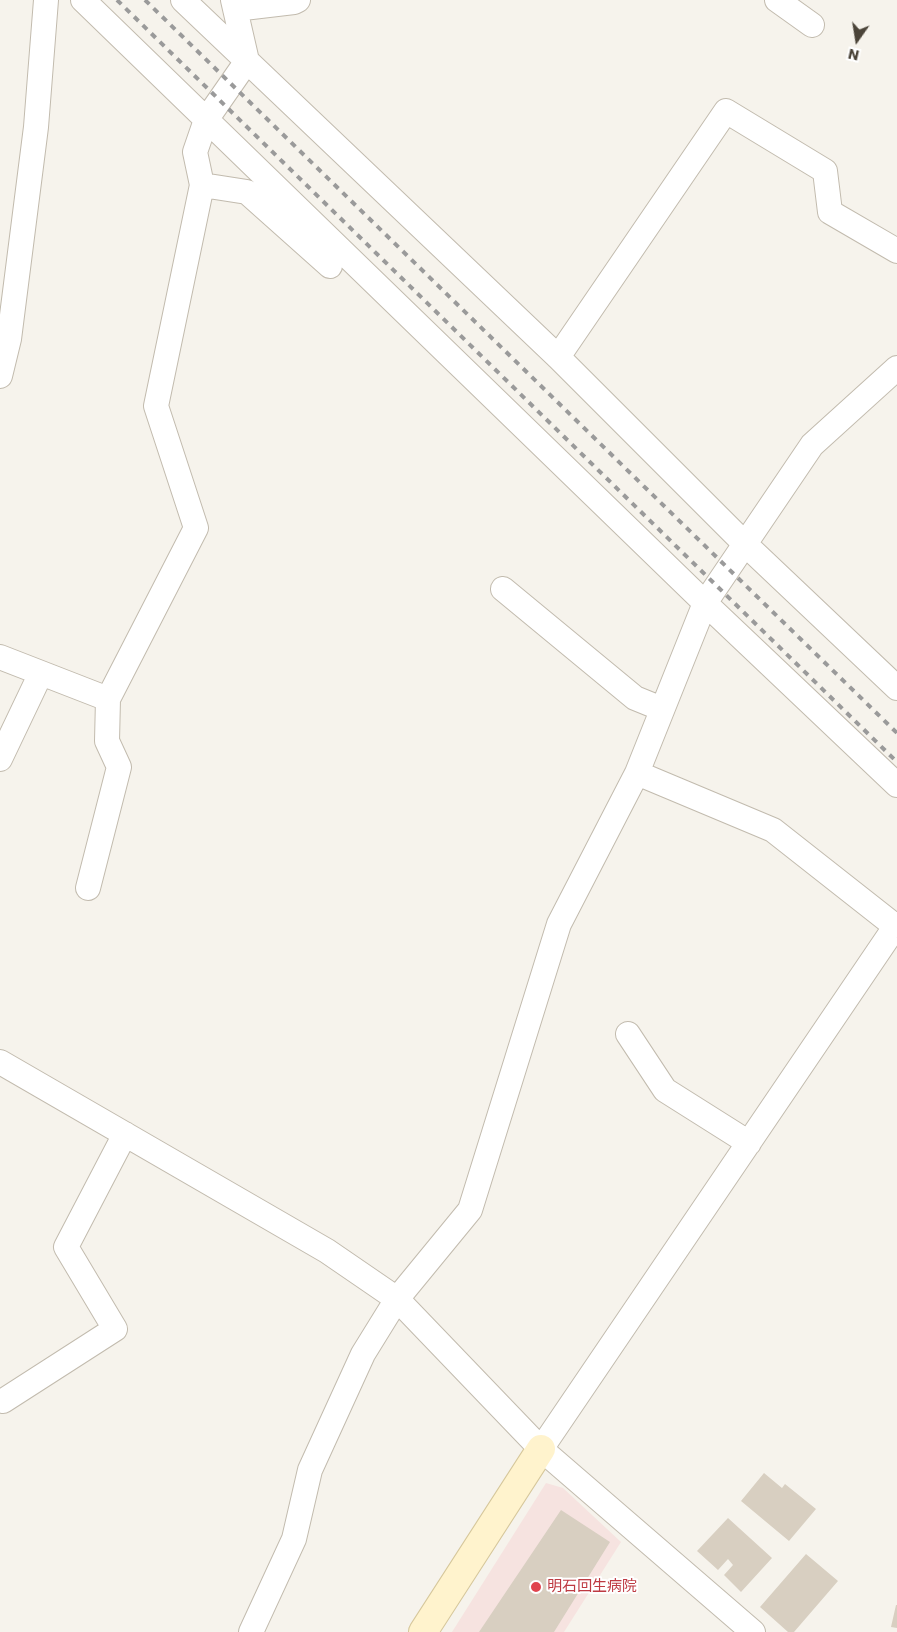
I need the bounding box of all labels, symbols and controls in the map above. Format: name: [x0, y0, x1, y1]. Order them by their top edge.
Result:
north arrow: [832, 15, 882, 65]
text: N: [846, 44, 861, 66]
place label: 明石回生病院: [547, 1578, 637, 1596]
marker: 明石回生病院: [529, 1580, 543, 1594]

